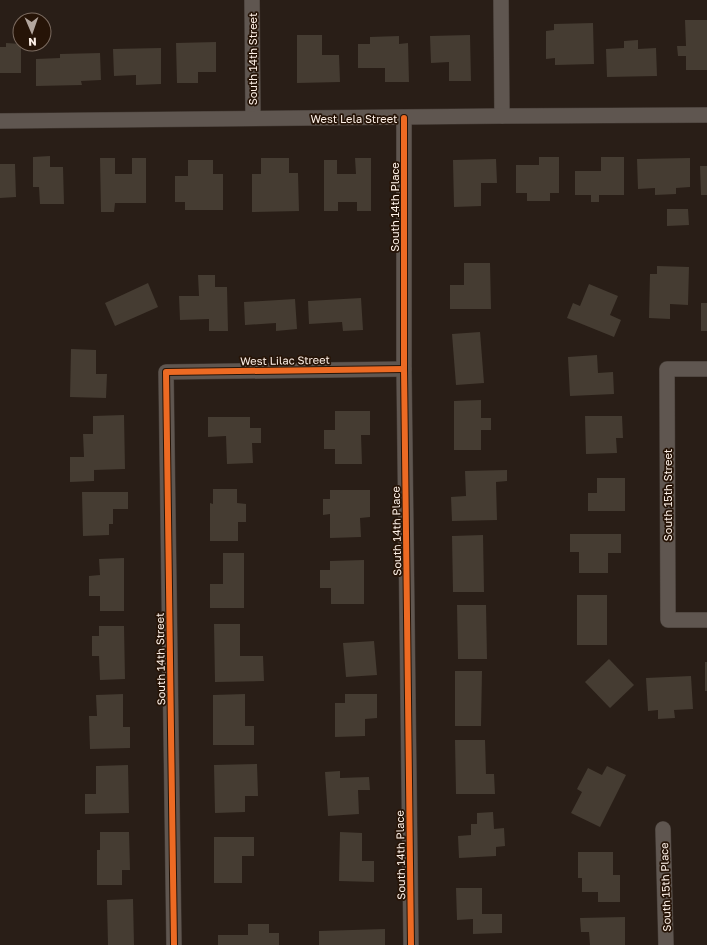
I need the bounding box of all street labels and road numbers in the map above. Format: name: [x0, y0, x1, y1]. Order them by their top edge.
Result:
street label: South 14th Street: [246, 13, 259, 105]
street label: West Lela Street: [310, 112, 398, 125]
street label: South 14th Place: [388, 162, 401, 252]
street label: West Lilac Street: [240, 353, 330, 367]
street label: South 15th Street: [661, 449, 674, 541]
street label: South 14th Place: [389, 486, 403, 576]
street label: South 14th Street: [153, 613, 167, 705]
street label: South 14th Place: [393, 810, 407, 900]
street label: South 15th Place: [657, 842, 673, 932]

